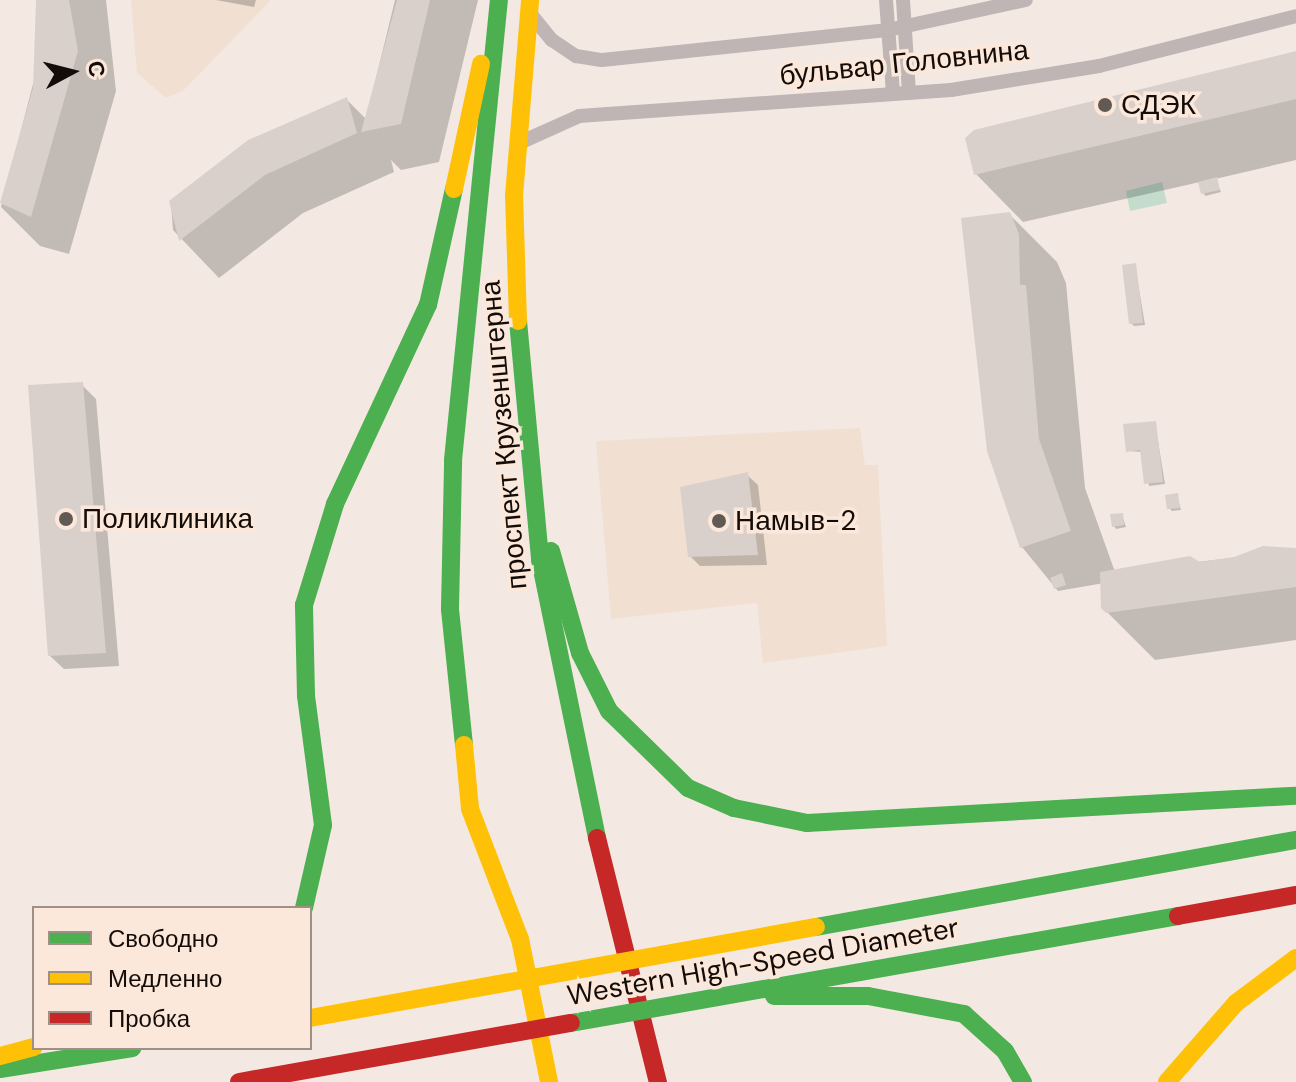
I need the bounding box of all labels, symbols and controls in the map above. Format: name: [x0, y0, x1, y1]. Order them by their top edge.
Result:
north arrow: [32, 32, 112, 112]
street label: бульвар Головнина: [778, 33, 1030, 93]
text: С: [81, 59, 112, 79]
place label: СДЭК: [1121, 88, 1196, 122]
marker: СДЭК: [1096, 96, 1114, 114]
street label: проспект Крузенштерна: [474, 279, 534, 591]
place label: Поликлиника: [82, 502, 253, 536]
place label: Намыв-2: [735, 504, 856, 538]
marker: Поликлиника: [57, 510, 75, 528]
marker: Намыв-2: [710, 512, 728, 530]
legend: [32, 906, 312, 1050]
street label: Western High-Speed Diameter: [565, 911, 961, 1013]
text: Свободно: [108, 923, 218, 954]
text: Медленно: [108, 963, 222, 994]
text: Пробка: [108, 1003, 190, 1034]

